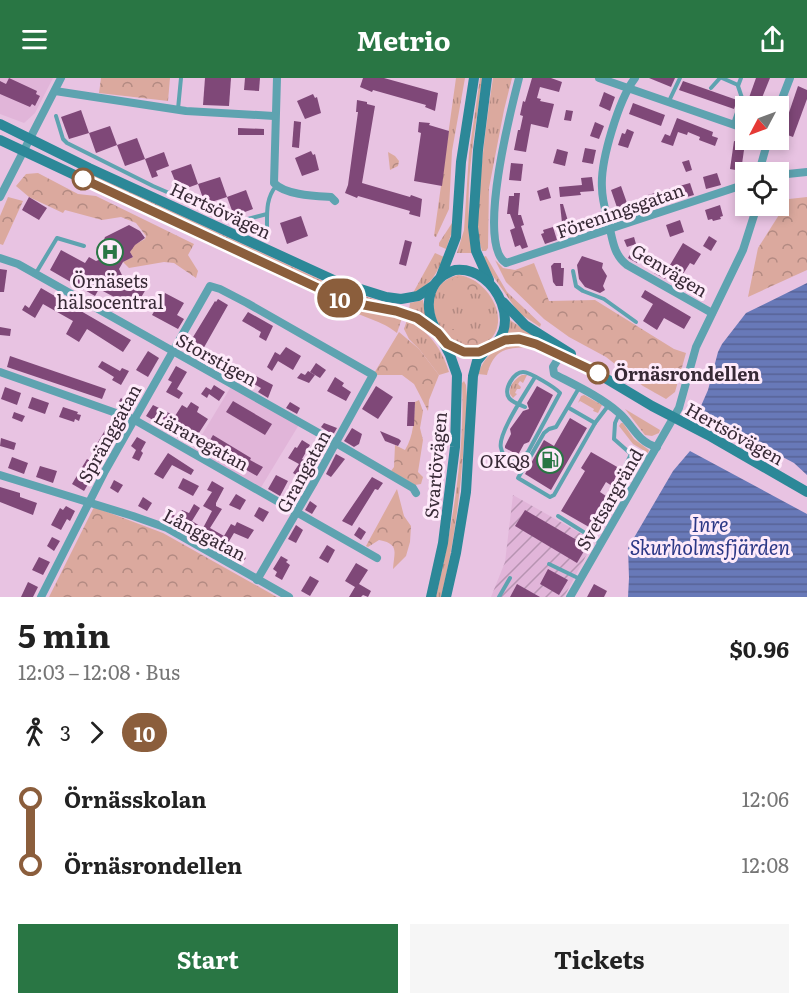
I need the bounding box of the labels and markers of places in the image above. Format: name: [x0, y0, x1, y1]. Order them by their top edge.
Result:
unlabelled marker: [72, 168, 94, 190]
hospital icon: Örnäsets hälsocentral: [95, 237, 125, 267]
place label: Örnäsets hälsocentral: [57, 267, 163, 315]
place label: Örnäsrondellen: [614, 360, 760, 387]
marker: Örnäsrondellen: [587, 362, 609, 384]
fuel station icon: OKQ8: [535, 445, 565, 475]
place label: OKQ8: [480, 447, 530, 474]

